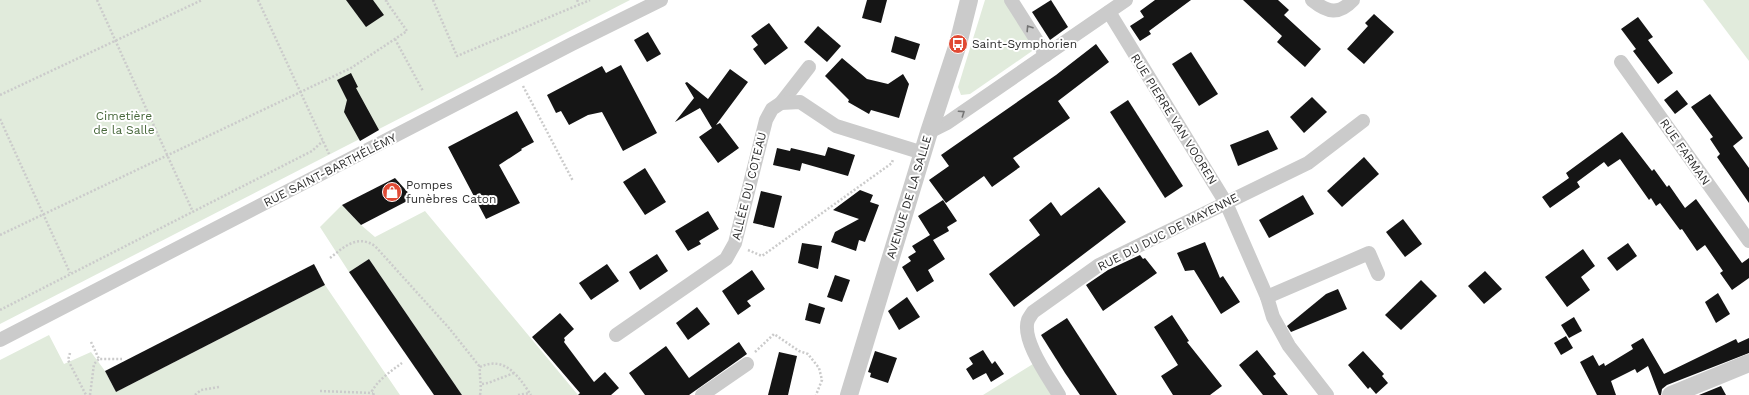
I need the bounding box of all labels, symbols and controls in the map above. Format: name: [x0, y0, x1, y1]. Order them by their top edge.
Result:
one-way arrow: [1027, 25, 1034, 32]
bus stop icon: Saint-Symphorien: [947, 33, 969, 55]
place label: Saint-Symphorien: [972, 37, 1077, 51]
street label: RUE PIERRE VAN VOOREN: [1128, 51, 1220, 187]
park label: Cimetière de la Salle: [93, 109, 155, 137]
one-way arrow: [958, 111, 965, 118]
street label: RUE FARMAN: [1657, 116, 1713, 188]
street label: RUE SAINT-BARTHÉLÉMY: [261, 130, 399, 210]
street label: ALLÉE DU COTEAU: [729, 130, 769, 242]
street label: AVENUE DE LA SALLE: [884, 133, 935, 260]
place label: Pompes funèbres Caton: [406, 178, 496, 206]
shop icon: Pompes funèbres Caton: [381, 181, 403, 203]
street label: RUE DU DUC DE MAYENNE: [1095, 190, 1241, 274]

